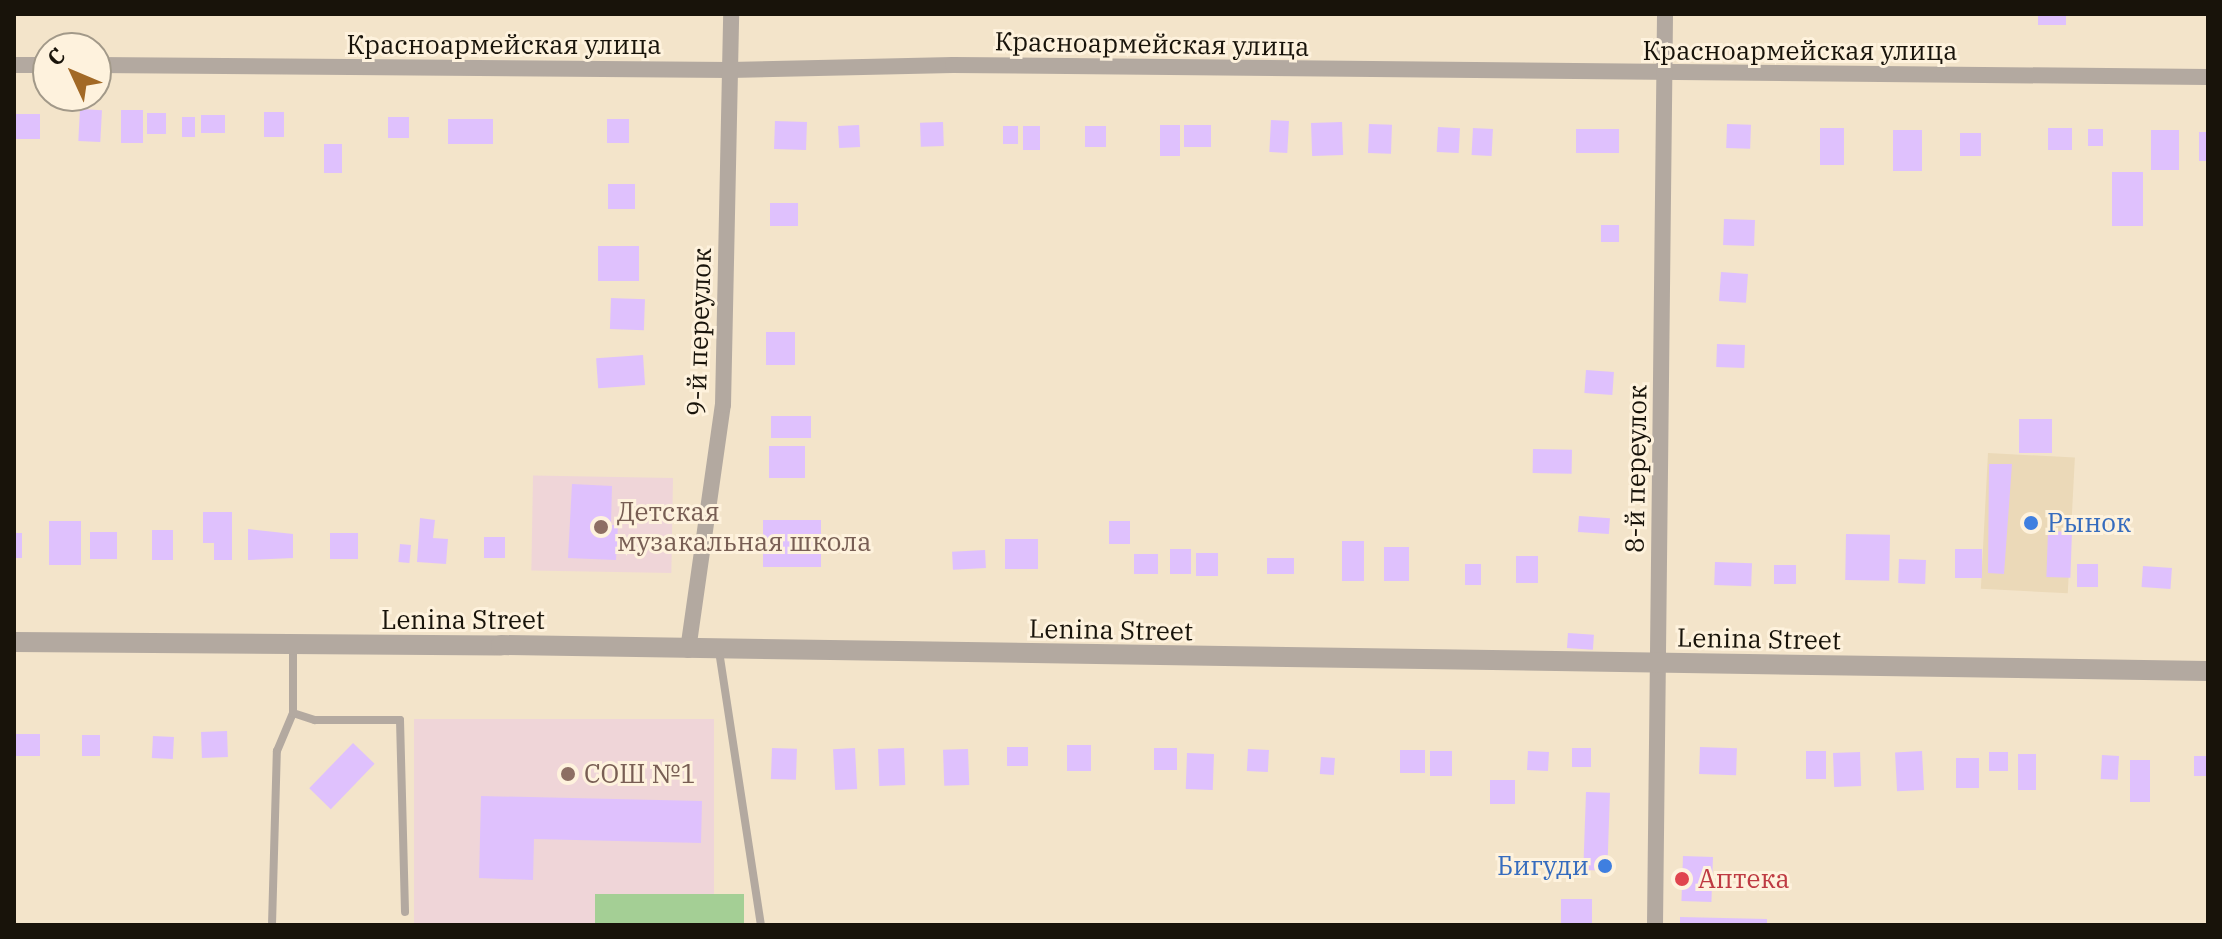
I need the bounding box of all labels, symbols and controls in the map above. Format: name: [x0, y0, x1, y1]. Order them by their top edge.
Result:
street label: Красноармейская улица: [994, 26, 1310, 62]
street label: Красноармейская улица: [347, 29, 661, 61]
north arrow: [32, 32, 112, 112]
street label: Красноармейская улица: [1643, 35, 1957, 67]
text: С: [40, 41, 71, 72]
street label: 9-й переулок: [680, 247, 718, 417]
street label: 8-й переулок: [1619, 385, 1653, 553]
place label: Детская музакальная школа: [617, 496, 871, 558]
place label: Рынок: [2047, 507, 2131, 539]
marker: Рынок: [2022, 514, 2040, 532]
marker: Детская музакальная школа: [592, 518, 610, 536]
street label: Lenina Street: [381, 604, 545, 636]
street label: Lenina Street: [1029, 613, 1193, 647]
street label: Lenina Street: [1677, 622, 1841, 656]
place label: СОШ №1: [584, 758, 696, 790]
marker: СОШ №1: [559, 765, 577, 783]
place label: Бигуди: [1497, 850, 1589, 882]
marker: Бигуди: [1596, 857, 1614, 875]
place label: Аптека: [1698, 863, 1790, 895]
marker: Аптека: [1673, 870, 1691, 888]

